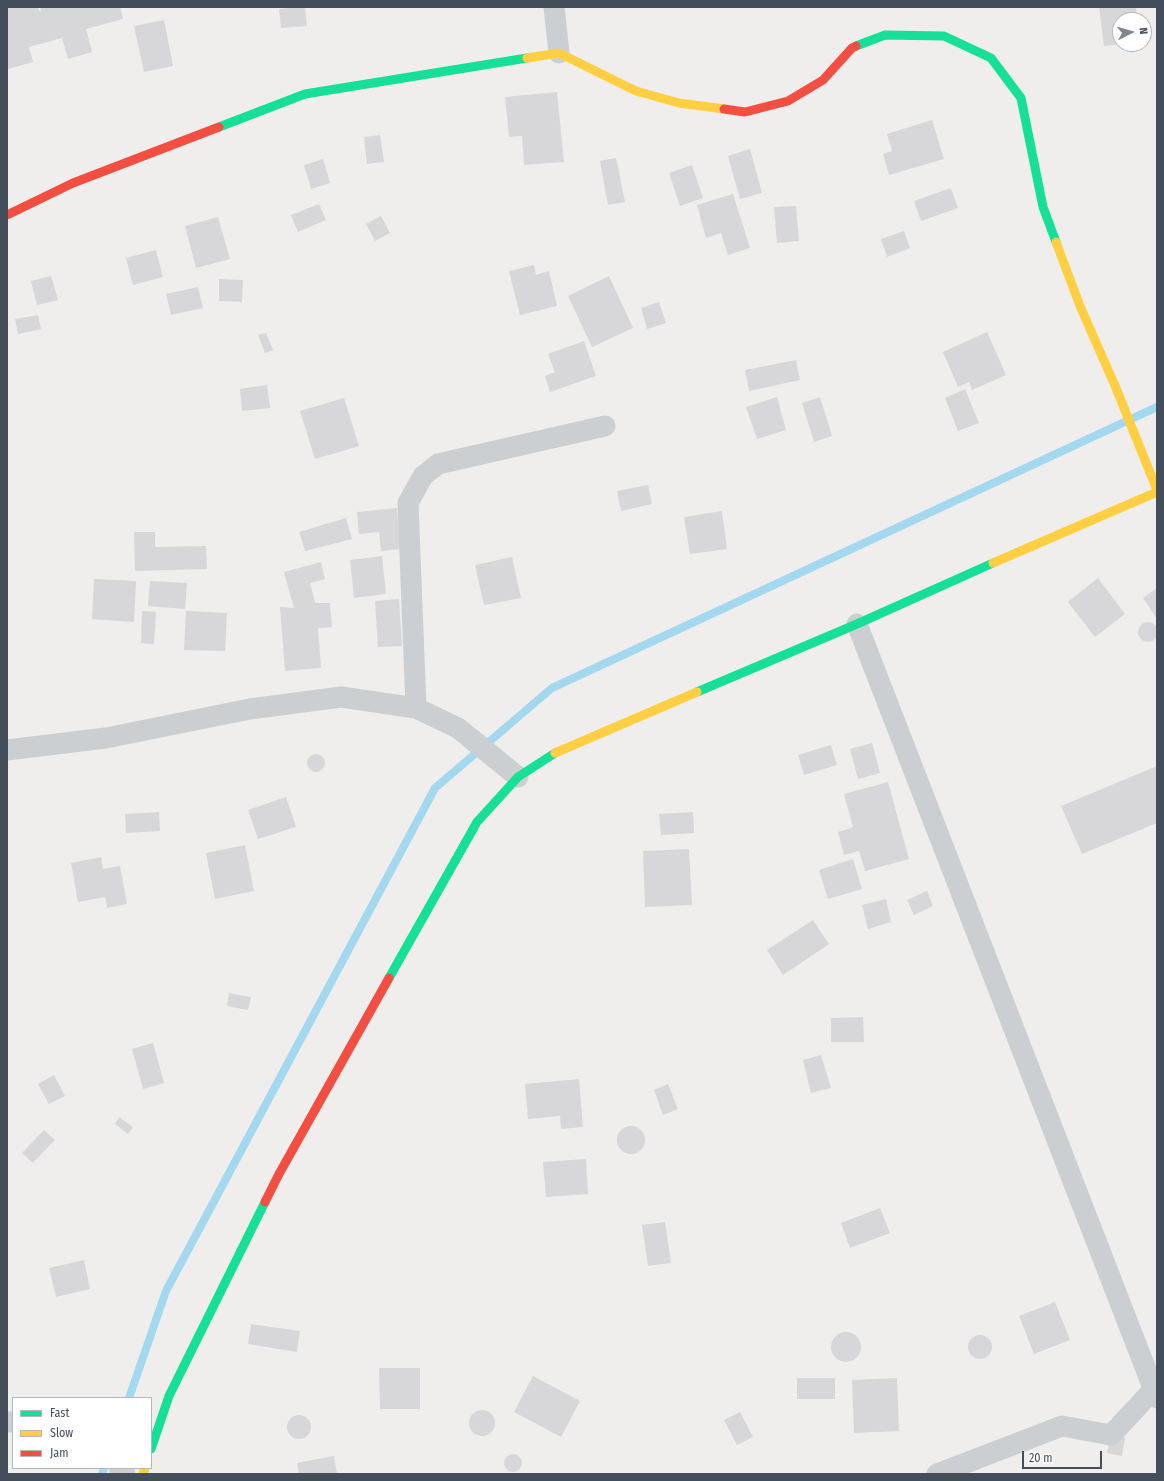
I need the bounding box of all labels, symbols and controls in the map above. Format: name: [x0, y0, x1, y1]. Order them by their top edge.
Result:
north arrow: [1112, 12, 1152, 52]
text: N: [1137, 27, 1150, 35]
legend: [12, 1397, 152, 1469]
text: Fast: [50, 1406, 69, 1420]
text: Slow: [50, 1426, 73, 1440]
scale bar: [1024, 1443, 1104, 1469]
text: Jam: [50, 1446, 68, 1460]
text: 20 m: [1029, 1451, 1053, 1465]

